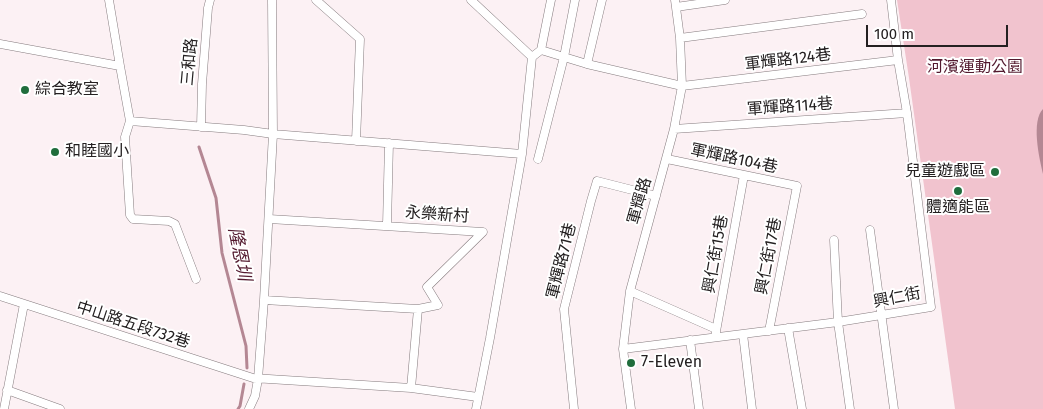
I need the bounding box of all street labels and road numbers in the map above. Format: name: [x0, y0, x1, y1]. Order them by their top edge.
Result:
street label: 三和路: [178, 37, 202, 87]
street label: 軍輝路124巷: [744, 45, 832, 75]
street label: 軍輝路114巷: [746, 94, 834, 120]
street label: 軍輝路104巷: [689, 140, 779, 178]
street label: 軍輝路: [624, 175, 656, 227]
street label: 永樂新村: [404, 203, 470, 227]
street label: 興仁街15巷: [700, 213, 732, 295]
street label: 興仁街17巷: [752, 216, 786, 296]
street label: 軍輝路71巷: [543, 221, 581, 301]
street label: 興仁街: [872, 284, 922, 312]
street label: 中山路五段732巷: [74, 298, 192, 352]

